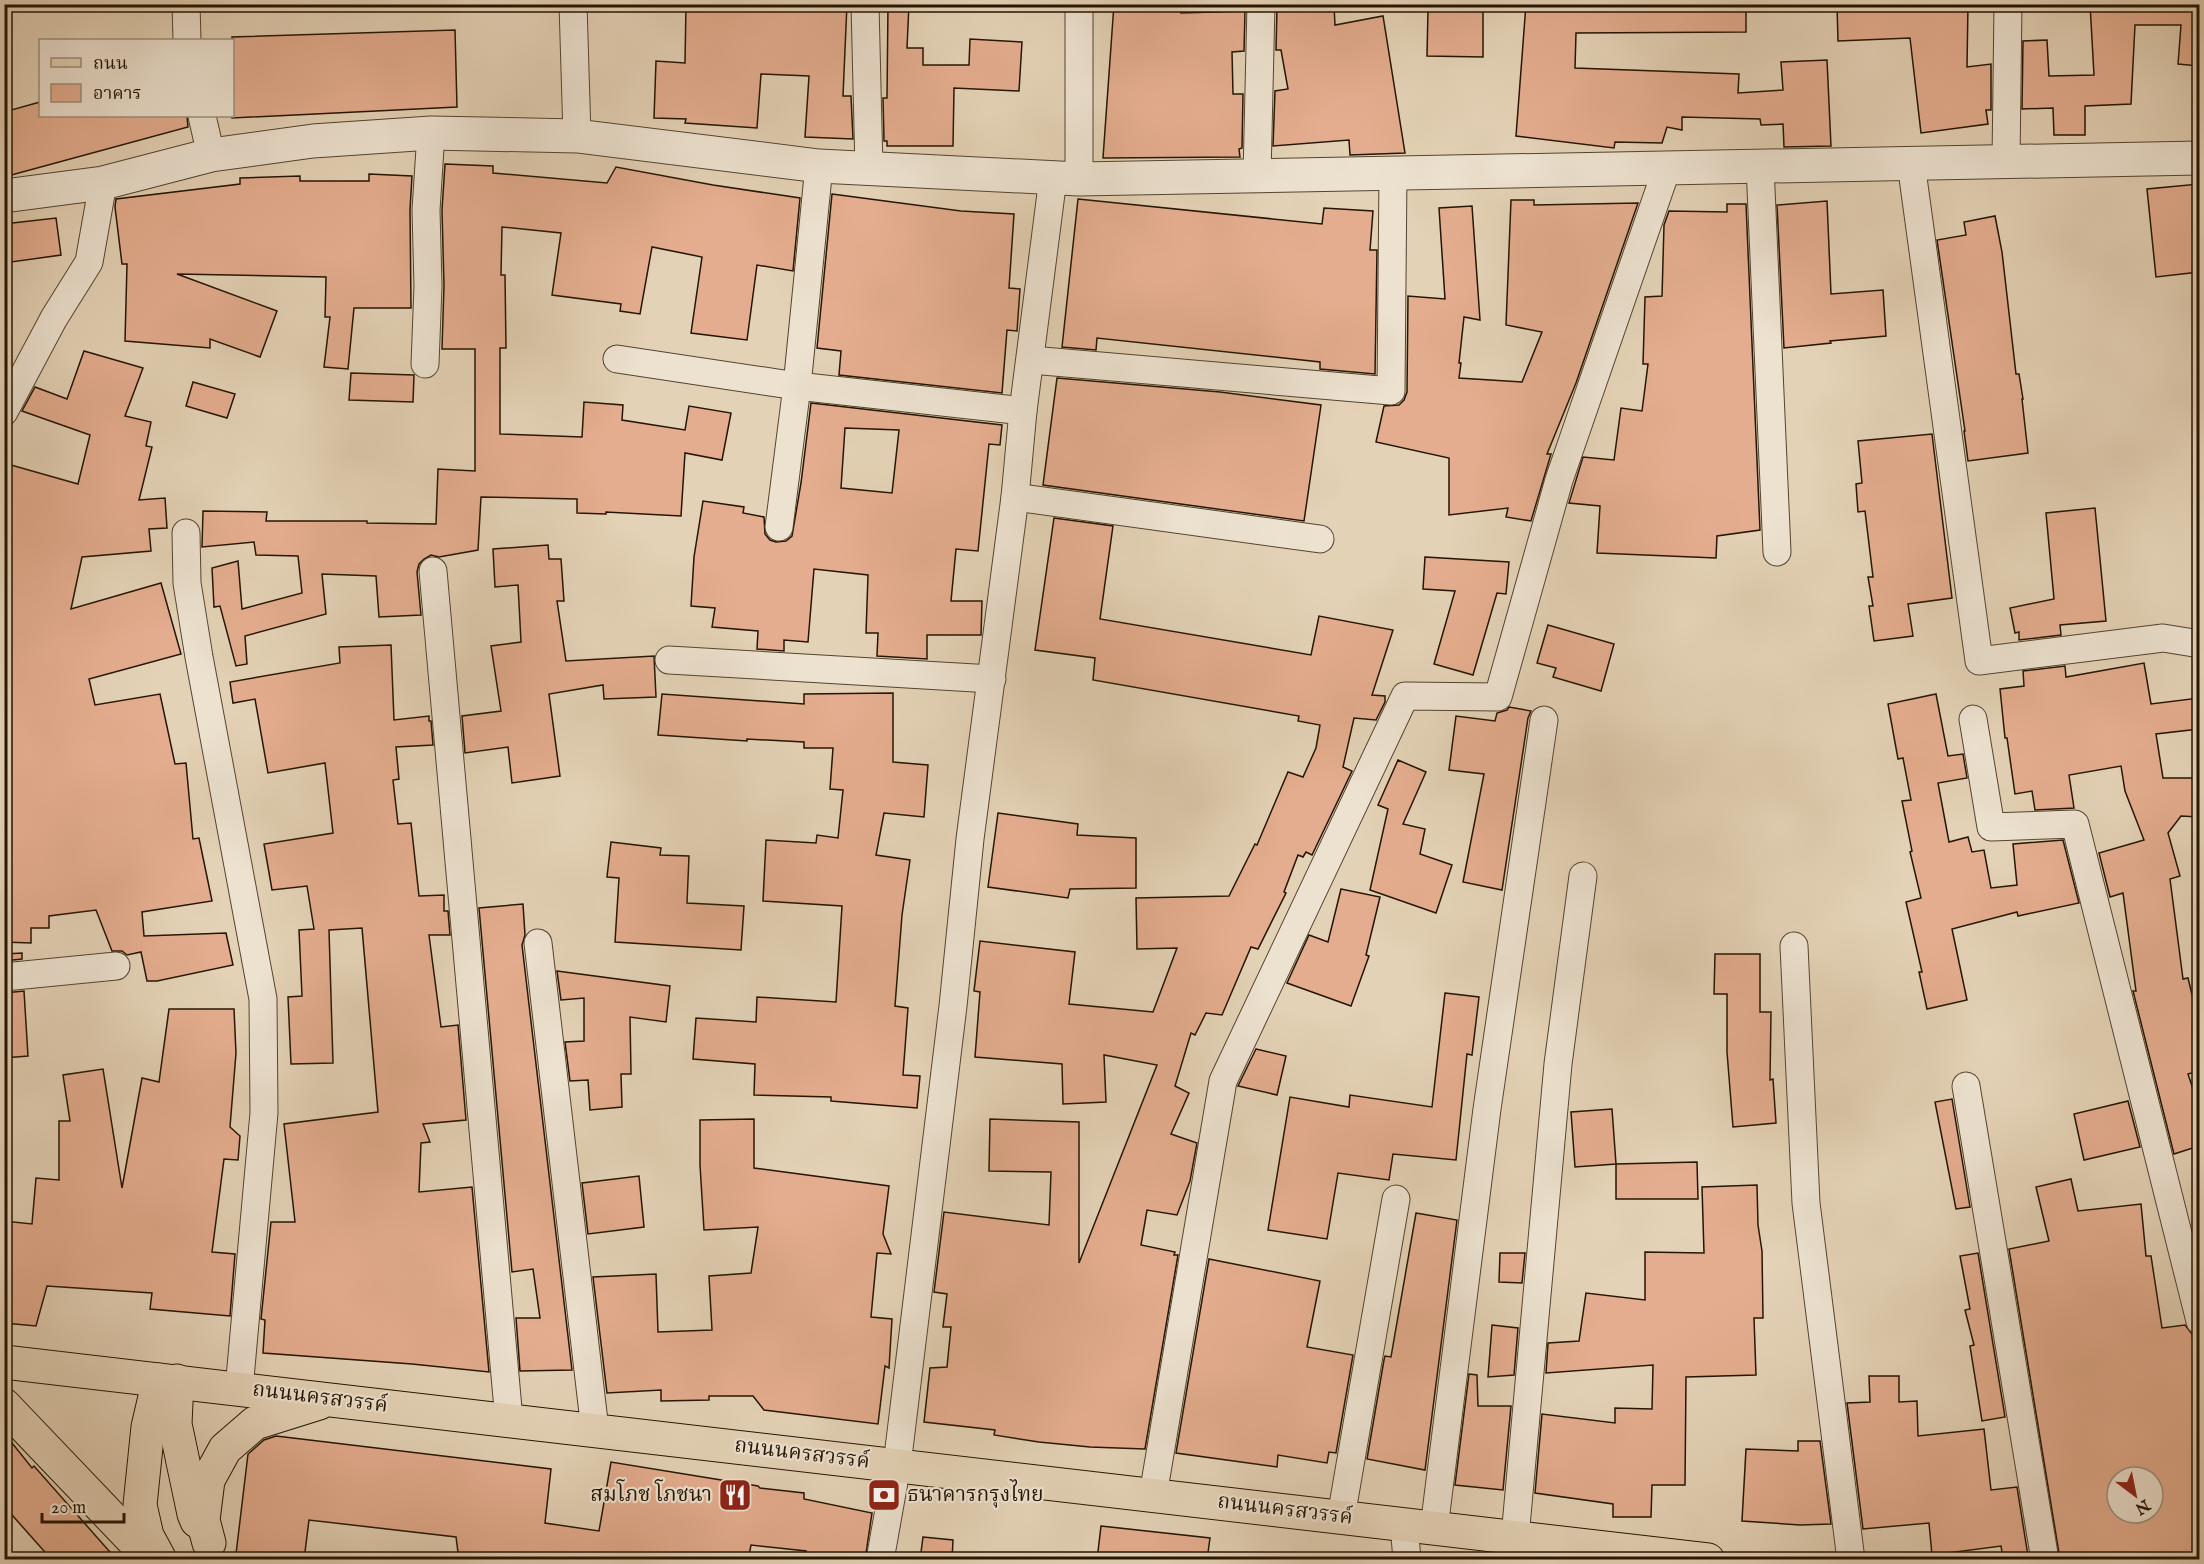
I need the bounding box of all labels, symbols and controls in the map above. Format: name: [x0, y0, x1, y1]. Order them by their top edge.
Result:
legend: [39, 39, 234, 117]
text: ถนน: [93, 53, 128, 76]
text: อาคาร: [93, 83, 142, 106]
street label: ถนนนครสวรรค์: [251, 1375, 389, 1420]
street label: ถนนนครสวรรค์: [733, 1431, 871, 1476]
north arrow: [2105, 1465, 2165, 1525]
restaurant icon: สมโภช โภชนา: [717, 1477, 753, 1513]
bank icon: ธนาคารกรุงไทย: [866, 1477, 902, 1513]
place label: สมโภช โภชนา: [590, 1479, 712, 1509]
place label: ธนาคารกรุงไทย: [907, 1479, 1044, 1509]
scale bar: [42, 1486, 124, 1524]
street label: ถนนนครสวรรค์: [1216, 1487, 1354, 1532]
text: N: [2131, 1493, 2154, 1518]
text: 20 m: [51, 1497, 86, 1520]

